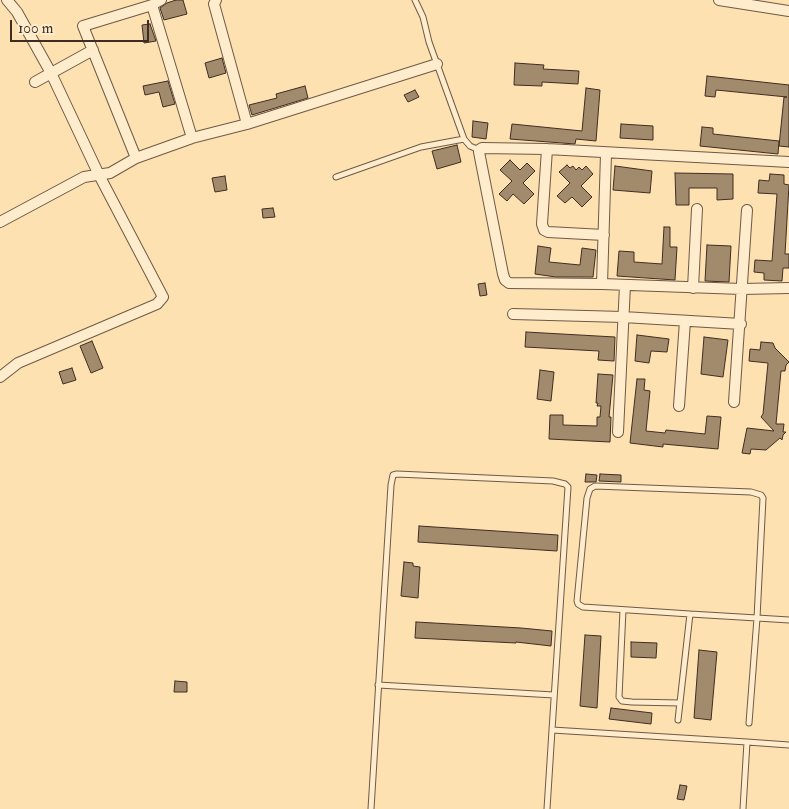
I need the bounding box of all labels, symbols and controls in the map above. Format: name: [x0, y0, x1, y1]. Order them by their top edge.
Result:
scale bar: [12, 10, 151, 42]
text: 100 m: [18, 19, 53, 38]

